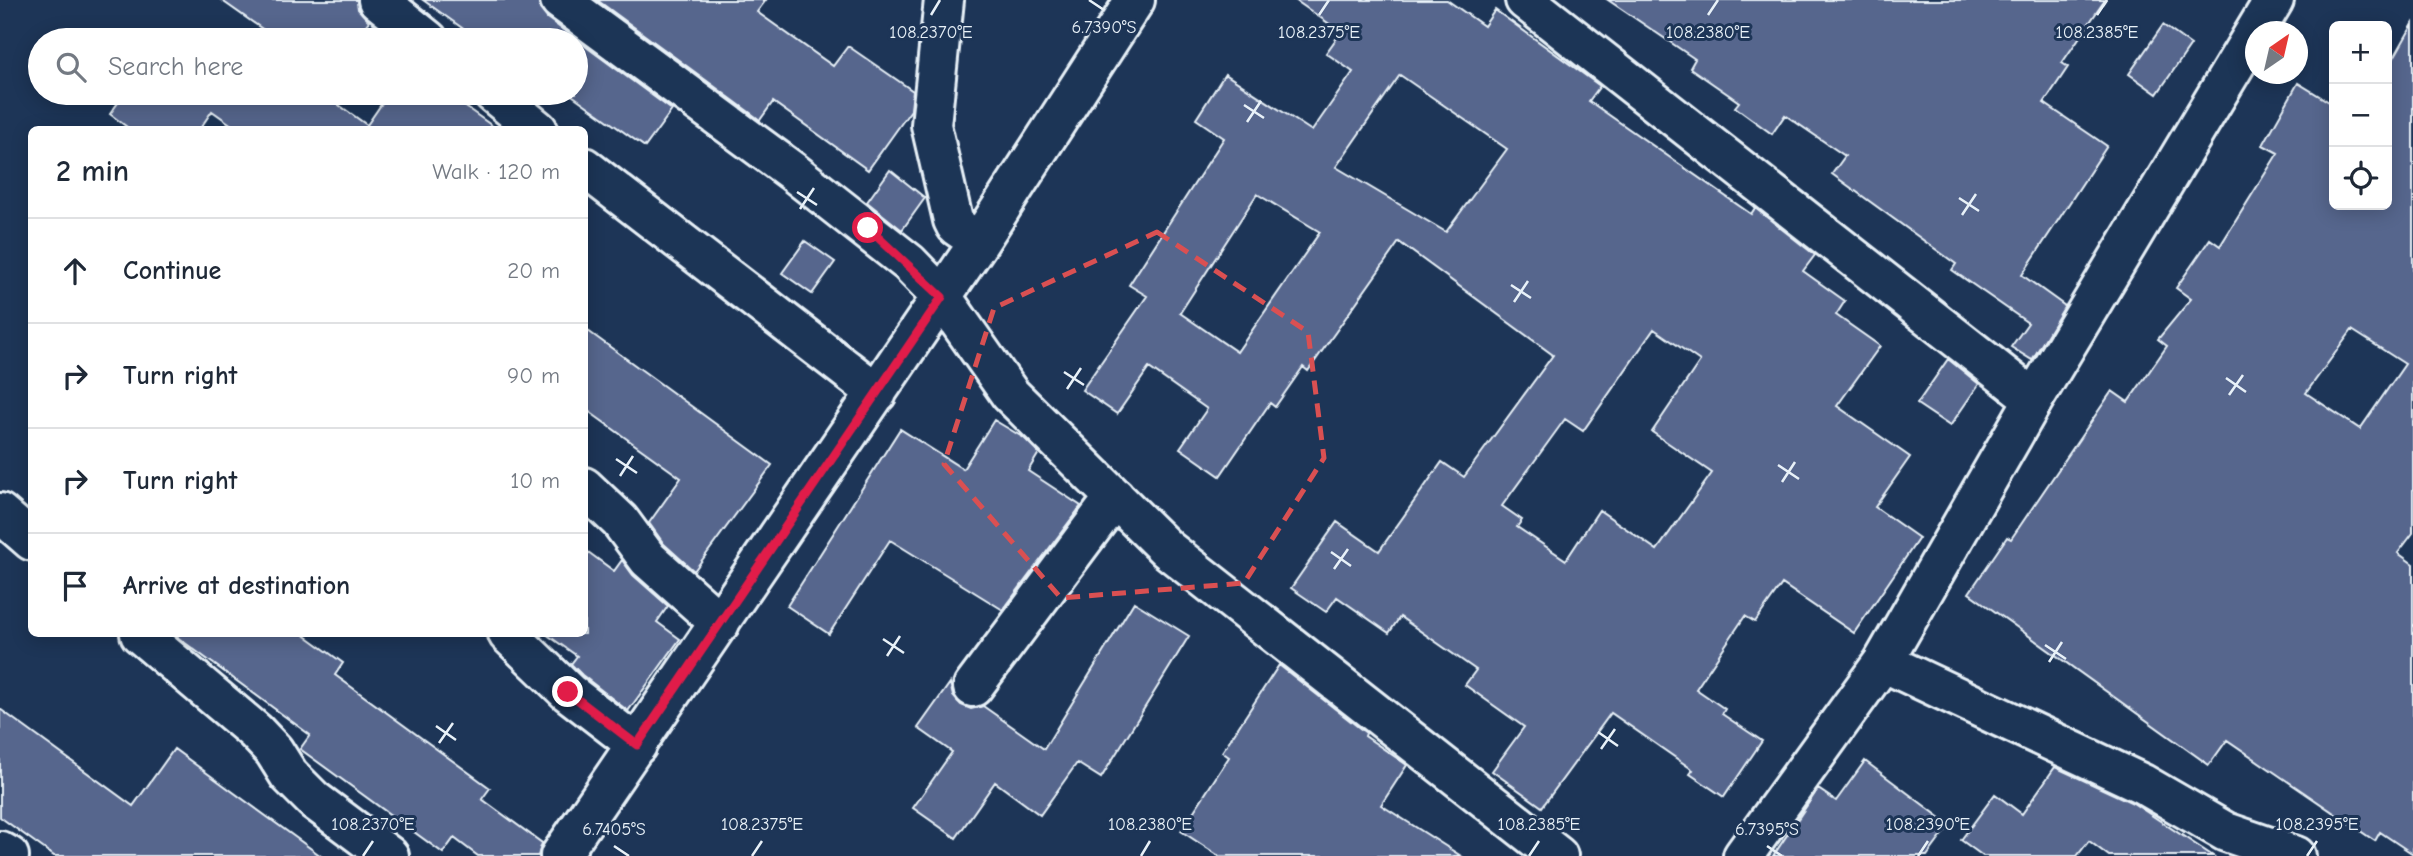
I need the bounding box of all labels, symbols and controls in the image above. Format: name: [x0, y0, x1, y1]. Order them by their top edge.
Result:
text: 6.7390°S: [1071, 17, 1137, 38]
north arrow: [2245, 21, 2308, 84]
map controls: [2329, 21, 2392, 210]
button: +: [2329, 21, 2392, 84]
text: 108.2370°E: [889, 22, 973, 43]
text: 108.2375°E: [1278, 22, 1360, 43]
text: 108.2380°E: [1666, 22, 1750, 43]
text: 108.2385°E: [2056, 22, 2139, 43]
search box: [28, 28, 588, 105]
icon: search: [52, 48, 90, 86]
text: Search here: [108, 52, 243, 82]
button: −: [2329, 84, 2392, 147]
button: locate: [2329, 147, 2392, 210]
text: 2 min: [56, 154, 129, 189]
text: Walk · 120 m: [432, 158, 560, 185]
route start: [852, 212, 883, 243]
icon: ahead: [56, 252, 94, 290]
text: Continue: [123, 256, 221, 286]
text: 20 m: [507, 257, 560, 284]
icon: right: [56, 357, 94, 395]
text: Turn right: [123, 361, 237, 391]
text: 90 m: [507, 362, 560, 389]
icon: right: [56, 462, 94, 500]
text: Turn right: [123, 466, 237, 496]
text: 10 m: [510, 467, 560, 494]
icon: arrive: [56, 567, 94, 605]
text: Arrive at destination: [123, 571, 350, 601]
route end: [552, 676, 583, 707]
text: 108.2370°E: [331, 814, 415, 835]
text: 108.2375°E: [721, 814, 803, 835]
text: 108.2380°E: [1108, 814, 1192, 835]
text: 108.2385°E: [1498, 814, 1581, 835]
text: 108.2390°E: [1886, 814, 1970, 835]
text: 108.2395°E: [2275, 814, 2359, 835]
text: 6.7405°S: [582, 819, 646, 840]
text: 6.7395°S: [1735, 819, 1799, 840]

